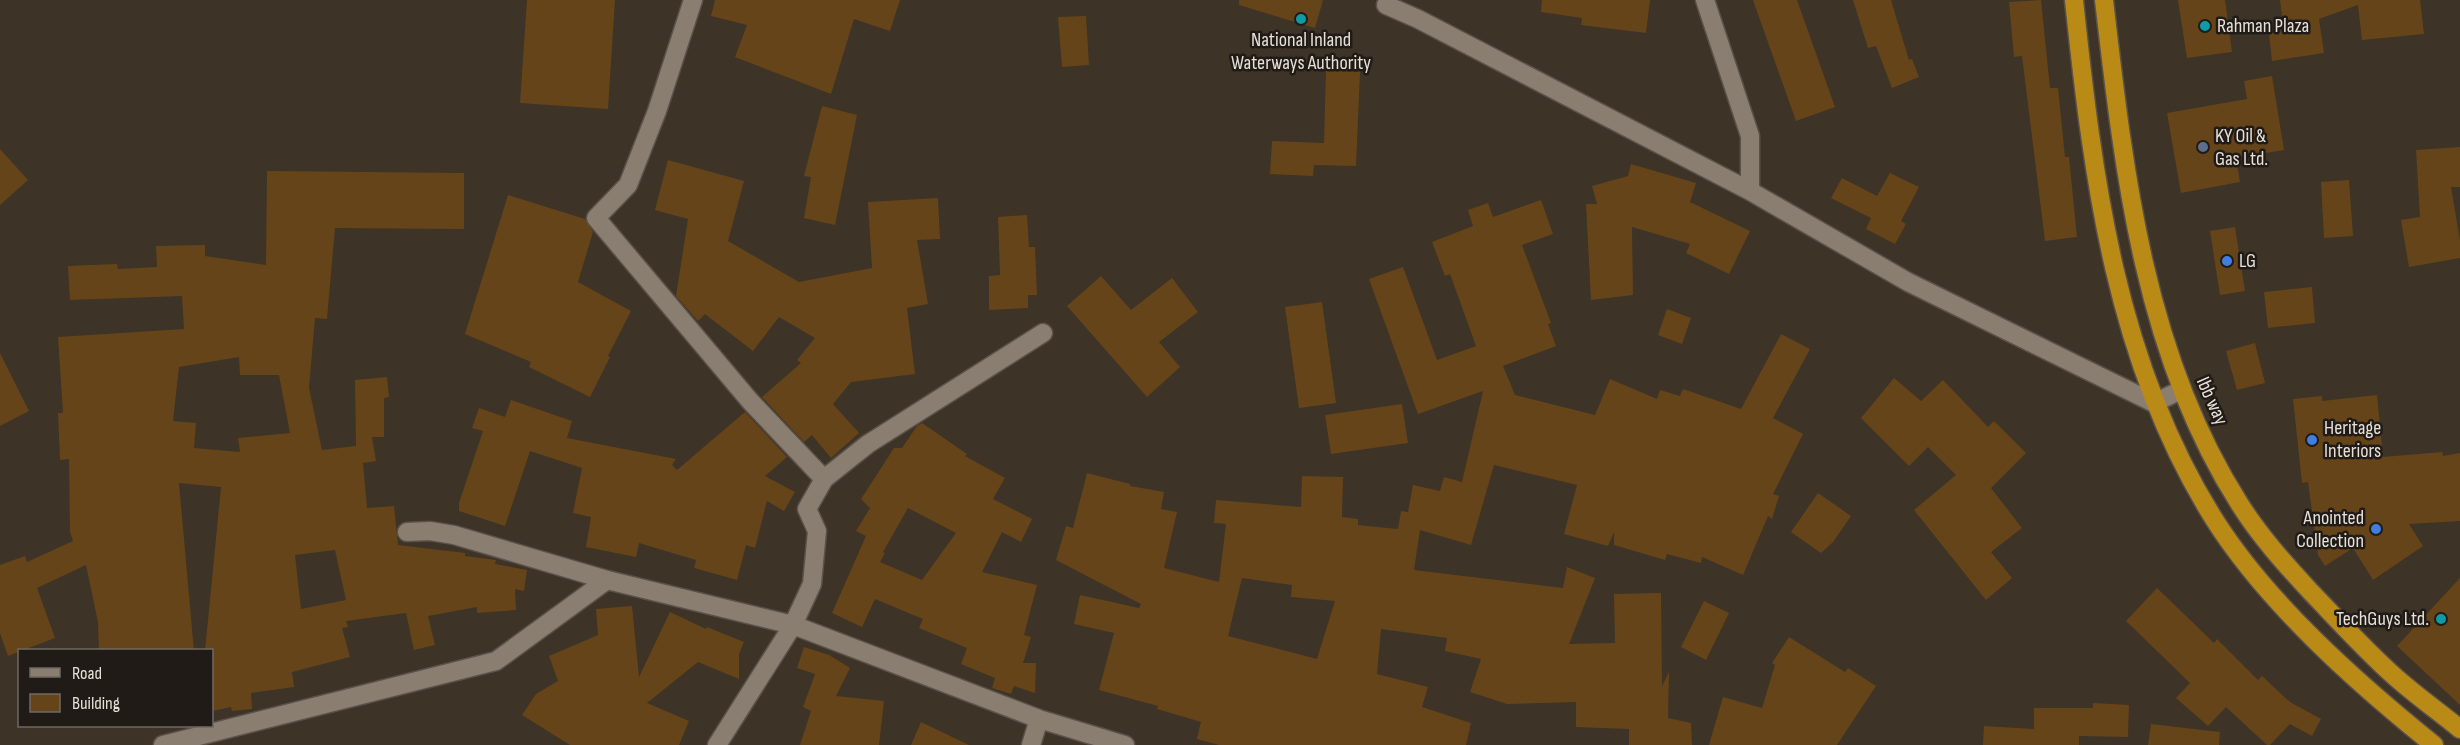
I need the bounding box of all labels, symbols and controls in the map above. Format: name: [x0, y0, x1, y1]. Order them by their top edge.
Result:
marker: National Inland Waterways Authority: [1294, 12, 1308, 26]
place label: Rahman Plaza: [2217, 14, 2309, 38]
marker: Rahman Plaza: [2198, 19, 2212, 33]
place label: National Inland Waterways Authority: [1231, 28, 1371, 75]
place label: KY Oil & Gas Ltd.: [2215, 124, 2268, 171]
marker: KY Oil & Gas Ltd.: [2196, 140, 2210, 154]
place label: LG: [2239, 249, 2256, 273]
marker: LG: [2220, 254, 2234, 268]
street label: Ibb way: [2191, 373, 2233, 429]
place label: Heritage Interiors: [2324, 416, 2381, 463]
marker: Heritage Interiors: [2305, 433, 2319, 447]
place label: Anointed Collection: [2296, 506, 2364, 553]
marker: Anointed Collection: [2369, 522, 2383, 536]
place label: TechGuys Ltd.: [2336, 607, 2429, 631]
marker: TechGuys Ltd.: [2434, 612, 2448, 626]
legend: [18, 649, 213, 727]
text: Road: [72, 663, 102, 684]
text: Building: [72, 693, 120, 714]

